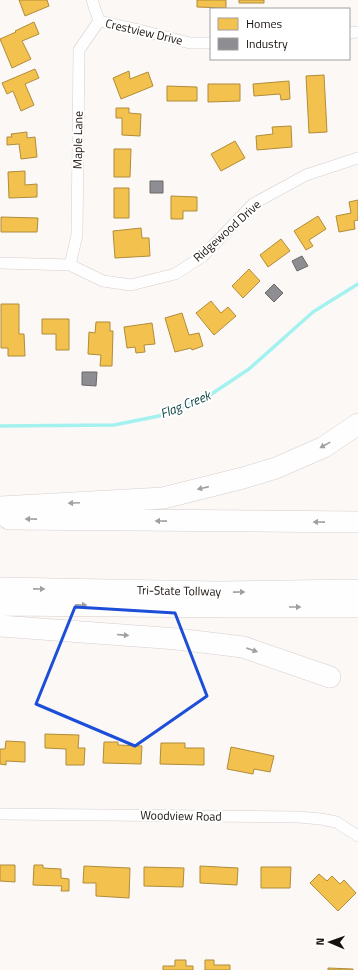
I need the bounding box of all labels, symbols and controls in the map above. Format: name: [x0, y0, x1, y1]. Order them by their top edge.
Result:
legend: [210, 8, 350, 60]
street label: Crestview Drive: [104, 13, 185, 50]
text: Homes: [246, 14, 282, 33]
text: Industry: [246, 34, 288, 53]
street label: Maple Lane: [67, 111, 88, 169]
street label: Ridgewood Drive: [189, 195, 265, 266]
water label: Flag Creek: [157, 384, 215, 423]
one-way arrow: [319, 442, 331, 449]
one-way arrow: [197, 485, 209, 491]
one-way arrow: [68, 499, 80, 506]
one-way arrow: [24, 516, 37, 522]
one-way arrow: [154, 518, 167, 524]
one-way arrow: [312, 519, 325, 525]
street label: Tri-State Tollway: [137, 580, 222, 601]
one-way arrow: [33, 586, 46, 592]
one-way arrow: [233, 589, 246, 595]
one-way arrow: [75, 602, 87, 609]
one-way arrow: [289, 604, 302, 610]
one-way arrow: [117, 631, 129, 638]
one-way arrow: [246, 647, 258, 653]
street label: Woodview Road: [140, 805, 222, 826]
north arrow: [310, 922, 350, 962]
text: N: [312, 938, 328, 946]

